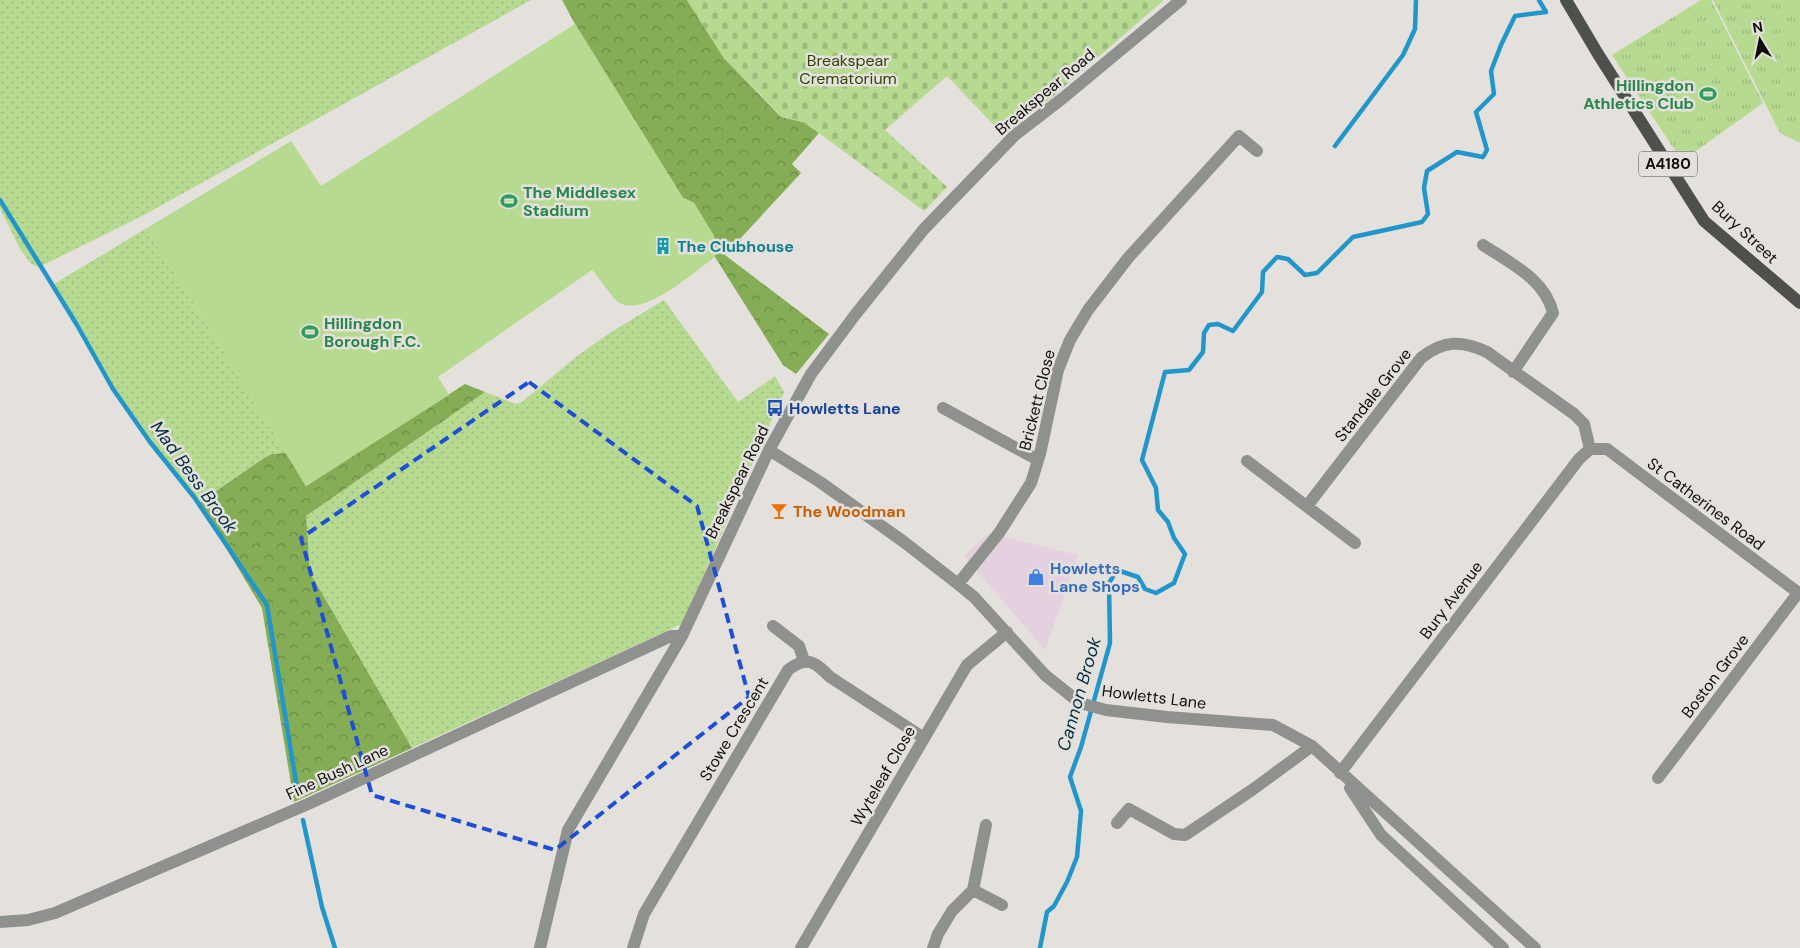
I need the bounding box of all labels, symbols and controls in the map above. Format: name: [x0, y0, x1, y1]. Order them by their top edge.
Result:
north arrow: [1735, 15, 1785, 65]
text: N: [1751, 17, 1764, 37]
street label: Breakspear Road: [991, 44, 1099, 140]
park label: Breakspear Crematorium: [799, 50, 897, 89]
place label: Hillingdon Athletics Club: [1583, 75, 1694, 114]
sports icon: Hillingdon Athletics Club: [1698, 84, 1718, 104]
road number: A4180: [1639, 152, 1697, 176]
place label: The Middlesex Stadium: [523, 182, 636, 221]
sports icon: The Middlesex Stadium: [499, 191, 519, 211]
street label: Bury Street: [1707, 196, 1783, 268]
building icon: The Clubhouse: [653, 236, 673, 256]
place label: The Clubhouse: [677, 236, 794, 257]
place label: Hillingdon Borough F.C.: [324, 313, 421, 352]
sports icon: Hillingdon Borough F.C.: [300, 322, 320, 342]
street label: Standale Grove: [1330, 344, 1416, 446]
street label: Brickett Close: [1014, 347, 1060, 453]
bus stop icon: Howletts Lane: [765, 398, 785, 418]
place label: Howletts Lane: [789, 398, 901, 419]
water label: Mad Bess Brook: [145, 416, 243, 539]
street label: Breakspear Road: [700, 422, 774, 542]
street label: St Catherines Road: [1643, 453, 1769, 555]
bar icon: The Woodman: [769, 501, 789, 521]
place label: The Woodman: [793, 501, 906, 522]
street label: Bury Avenue: [1415, 557, 1487, 643]
place label: Howletts Lane Shops: [1050, 558, 1140, 597]
shop icon: Howletts Lane Shops: [1026, 567, 1046, 587]
street label: Boston Grove: [1677, 630, 1753, 722]
water label: Cannon Brook: [1051, 633, 1107, 754]
street label: Stowe Crescent: [695, 673, 773, 785]
street label: Howletts Lane: [1101, 680, 1207, 714]
street label: Wyteleaf Close: [846, 722, 920, 830]
street label: Fine Bush Lane: [282, 739, 392, 805]

